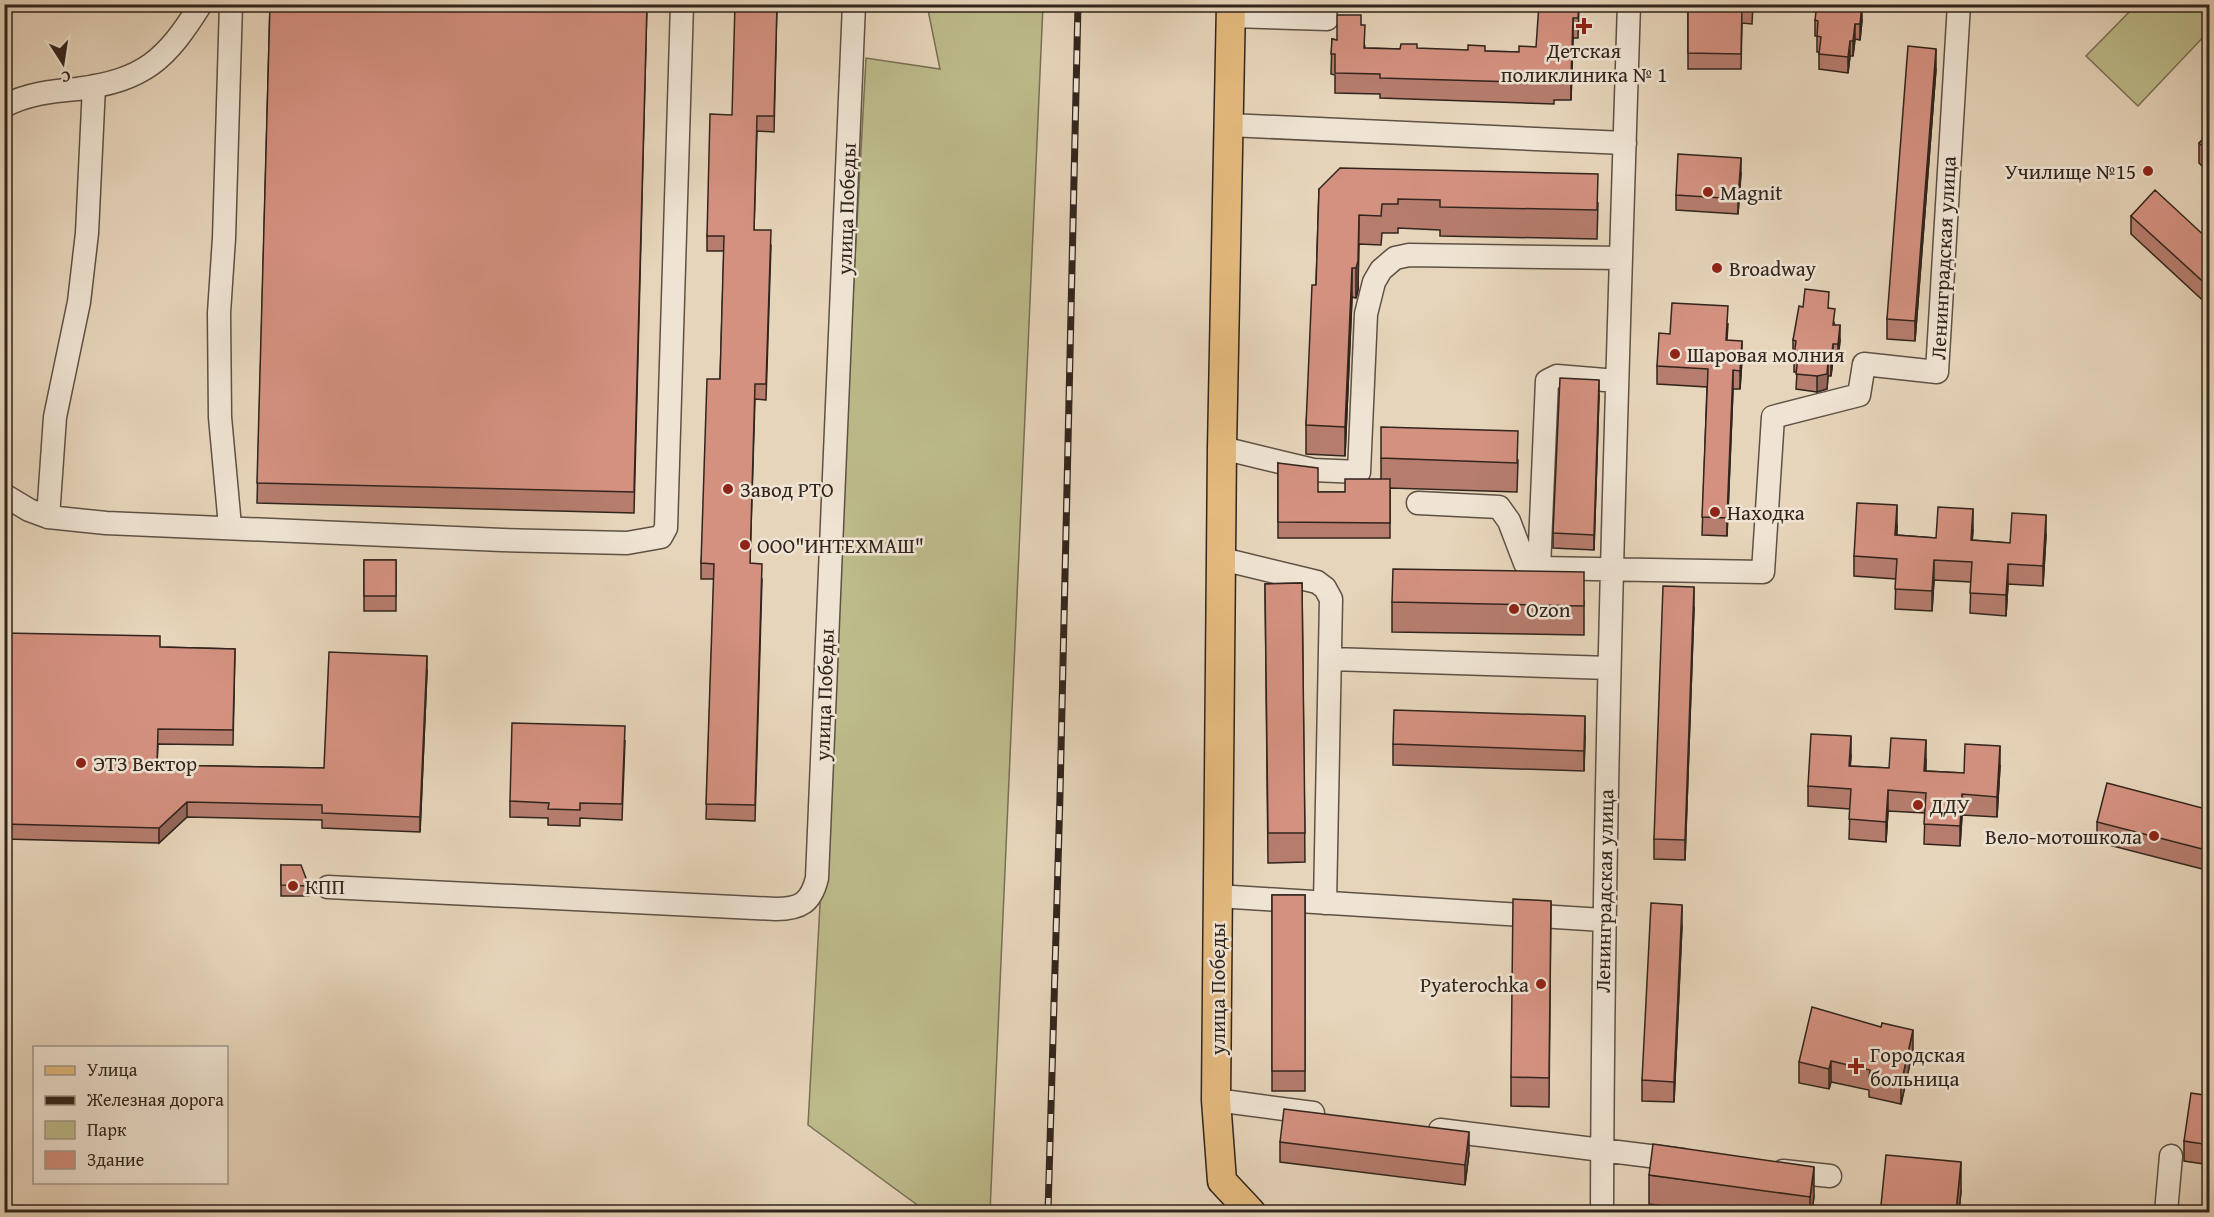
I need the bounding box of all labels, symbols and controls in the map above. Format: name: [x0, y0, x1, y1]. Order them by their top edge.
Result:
marker: Детская поликлиника № 1: [1575, 17, 1593, 35]
north arrow: [33, 33, 93, 93]
place label: Детская поликлиника № 1: [1501, 35, 1667, 90]
text: С: [59, 65, 73, 90]
street label: улица Победы: [828, 142, 864, 277]
street label: Ленинградская улица: [1922, 155, 1964, 361]
place label: Училище №15: [2005, 156, 2136, 187]
marker: Училище №15: [2141, 164, 2155, 178]
place label: Magnit: [1720, 177, 1783, 208]
marker: Magnit: [1701, 185, 1715, 199]
place label: Broadway: [1729, 253, 1817, 284]
marker: Broadway: [1710, 261, 1724, 275]
place label: Шаровая молния: [1687, 339, 1845, 370]
marker: Шаровая молния: [1668, 347, 1682, 361]
place label: Завод РТО: [740, 474, 834, 505]
marker: Завод РТО: [721, 482, 735, 496]
place label: Находка: [1727, 497, 1805, 528]
marker: Находка: [1708, 505, 1722, 519]
place label: ООО"ИНТЕХМАШ": [757, 530, 924, 561]
marker: ООО"ИНТЕХМАШ": [738, 538, 752, 552]
place label: Ozon: [1526, 594, 1571, 625]
marker: Ozon: [1507, 602, 1521, 616]
street label: улица Победы: [806, 628, 842, 763]
place label: ЭТЗ Вектор: [93, 748, 197, 779]
marker: ЭТЗ Вектор: [74, 756, 88, 770]
street label: Ленинградская улица: [1587, 789, 1621, 993]
place label: ДДУ: [1929, 790, 1970, 821]
marker: ДДУ: [1911, 798, 1925, 812]
place label: Вело-мотошкола: [1985, 821, 2142, 852]
marker: Вело-мотошкола: [2147, 829, 2161, 843]
place label: КПП: [305, 871, 345, 902]
marker: КПП: [286, 879, 300, 893]
street label: улица Победы: [1202, 923, 1233, 1056]
place label: Pyaterochka: [1420, 969, 1529, 1000]
marker: Pyaterochka: [1534, 977, 1548, 991]
place label: Городская больница: [1870, 1039, 1966, 1094]
legend: [33, 1046, 228, 1184]
text: Улица: [87, 1056, 138, 1083]
marker: Городская больница: [1847, 1057, 1865, 1075]
text: Железная дорога: [86, 1086, 224, 1113]
text: Парк: [87, 1116, 127, 1143]
text: Здание: [87, 1146, 144, 1173]

